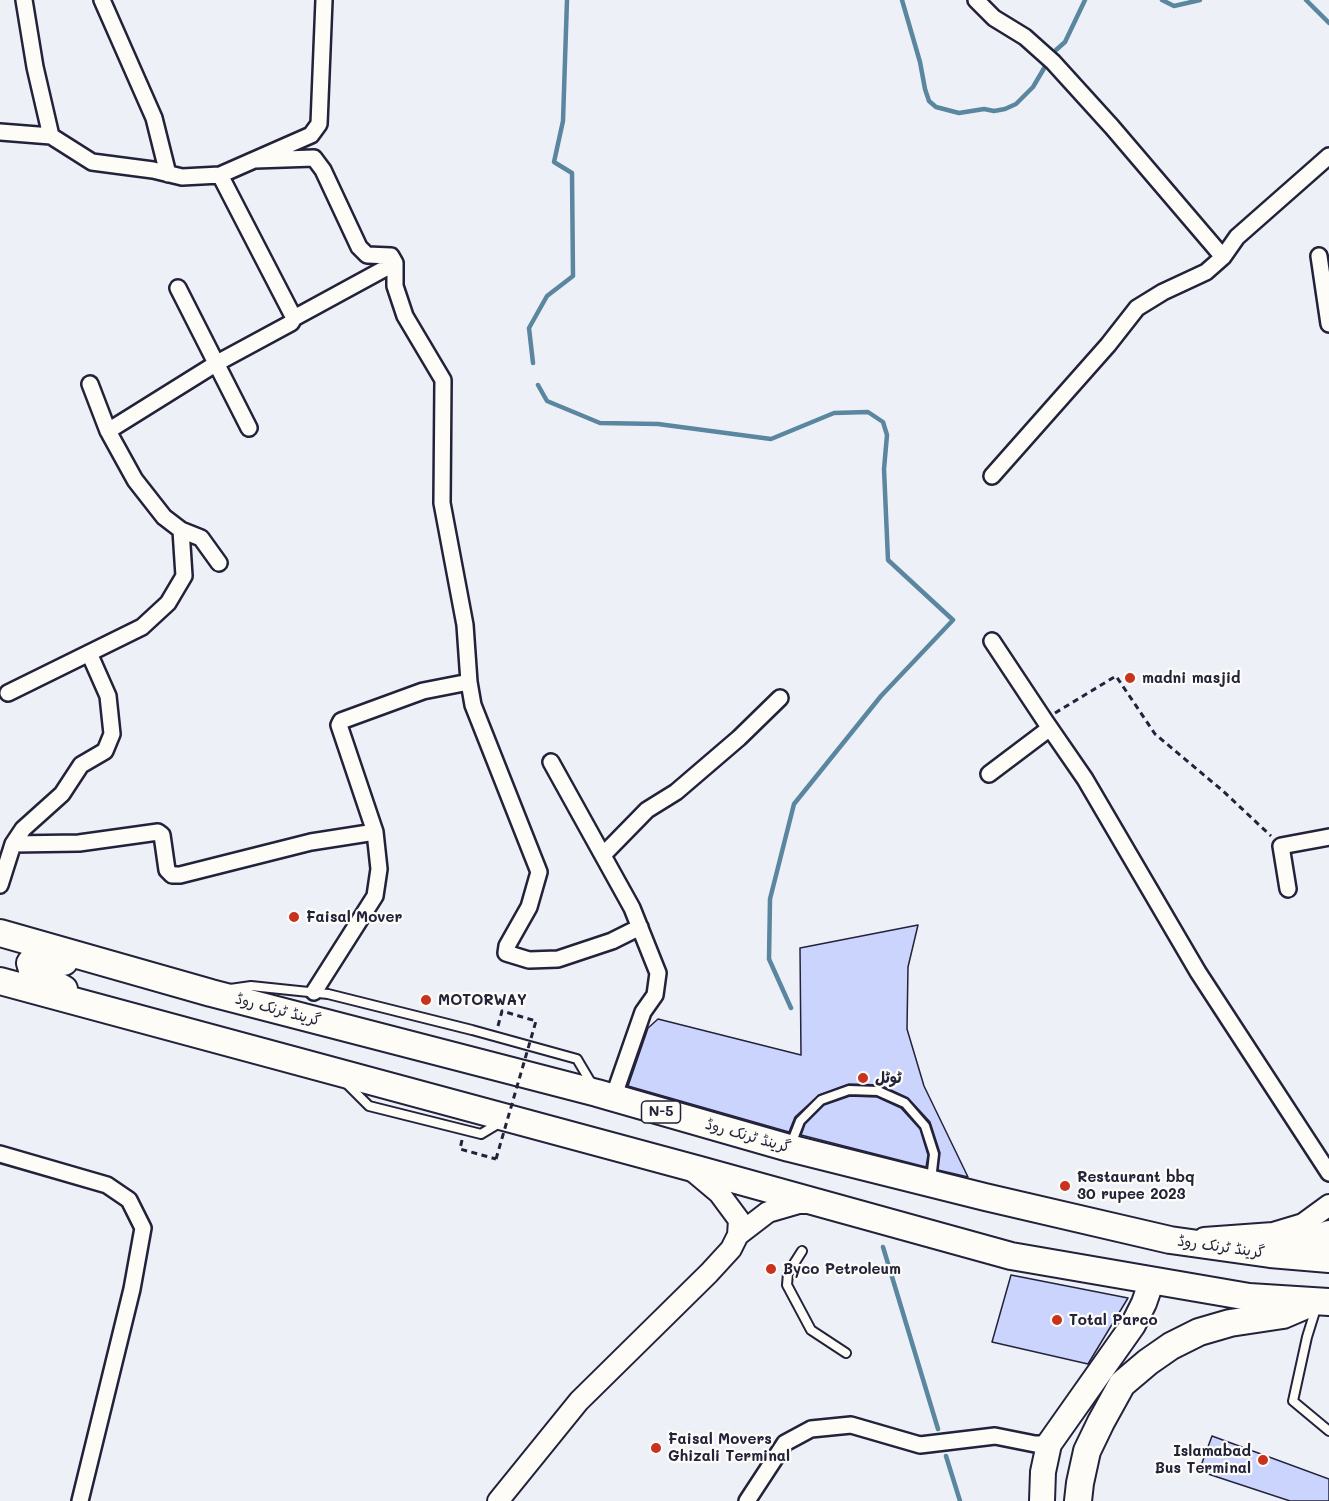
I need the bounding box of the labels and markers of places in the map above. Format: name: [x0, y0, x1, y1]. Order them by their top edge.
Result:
place label: madni masjid: [1142, 669, 1241, 687]
marker: madni masjid: [1123, 671, 1137, 685]
place label: Faisal Mover: [306, 908, 402, 926]
marker: Faisal Mover: [287, 910, 301, 924]
place label: MOTORWAY: [438, 991, 527, 1009]
marker: MOTORWAY: [419, 993, 433, 1007]
place label: ٹوٹل: [875, 1069, 902, 1087]
marker: ٹوٹل: [856, 1071, 870, 1085]
place label: Restaurant bbq 30 rupee 2023: [1077, 1168, 1195, 1203]
marker: Restaurant bbq 30 rupee 2023: [1058, 1179, 1072, 1193]
place label: Byco Petroleum: [783, 1260, 901, 1278]
marker: Byco Petroleum: [764, 1262, 778, 1276]
place label: Total Parco: [1069, 1311, 1158, 1329]
marker: Total Parco: [1050, 1313, 1064, 1327]
place label: Faisal Movers Ghizali Terminal: [668, 1430, 790, 1465]
marker: Faisal Movers Ghizali Terminal: [649, 1441, 663, 1455]
place label: Islamabad Bus Terminal: [1155, 1442, 1251, 1477]
marker: Islamabad Bus Terminal: [1256, 1453, 1270, 1467]

